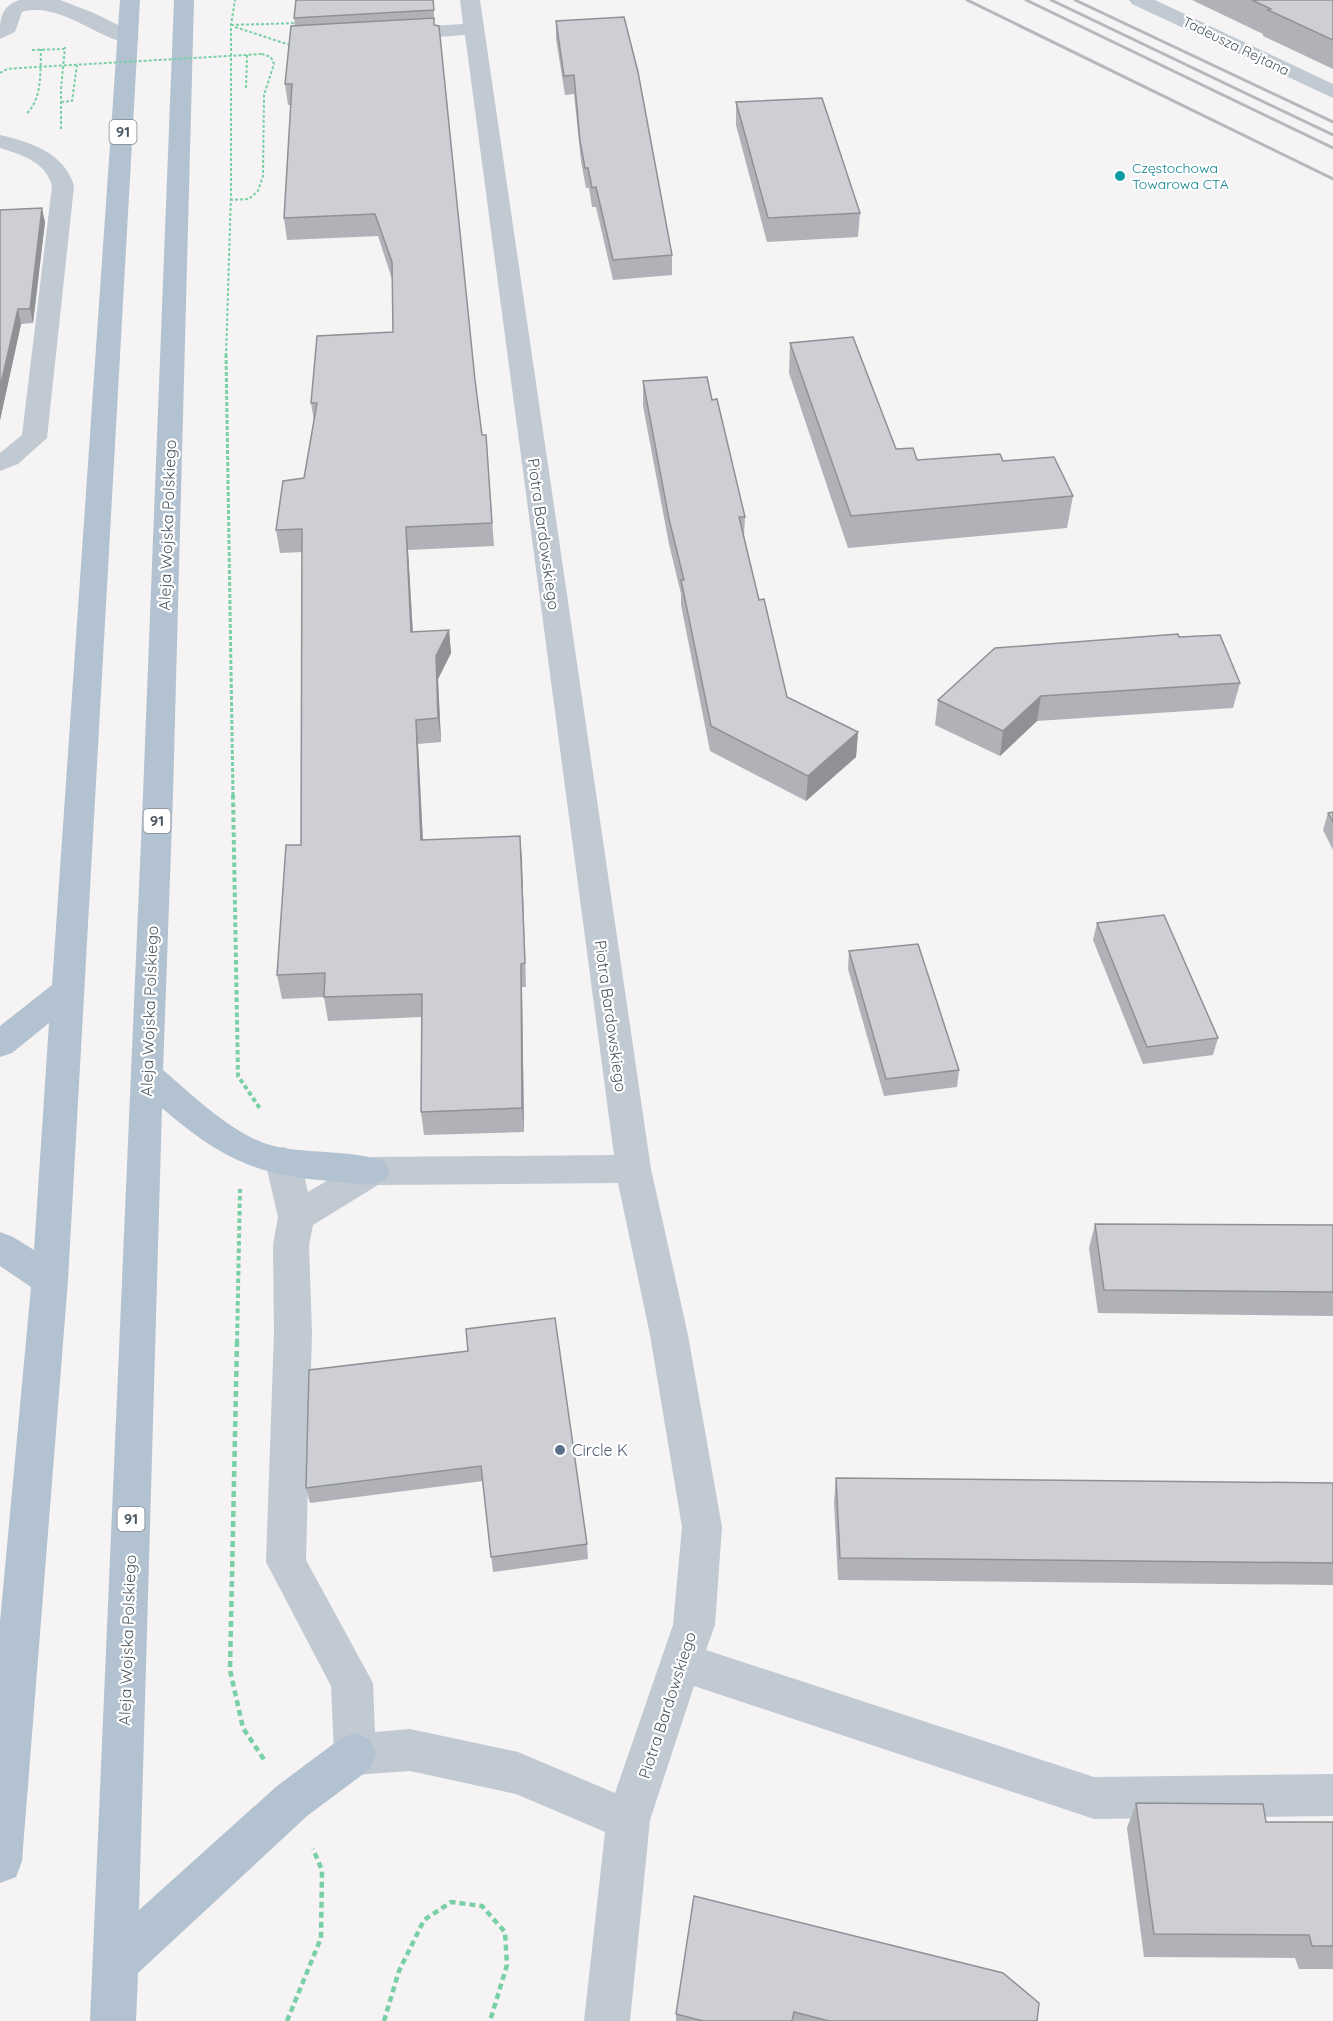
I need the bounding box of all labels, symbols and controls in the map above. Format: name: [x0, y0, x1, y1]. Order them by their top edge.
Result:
street label: Tadeusza Rejtana: [1180, 12, 1292, 80]
road number: 91: [110, 120, 136, 144]
place label: Częstochowa Towarowa CTA: [1132, 159, 1229, 193]
marker: Częstochowa Towarowa CTA: [1113, 169, 1127, 183]
street label: Aleja Wojska Polskiego: [154, 439, 180, 611]
street label: Piotra Bardowskiego: [523, 457, 565, 611]
road number: 91: [144, 809, 170, 833]
street label: Aleja Wojska Polskiego: [136, 925, 162, 1097]
street label: Piotra Bardowskiego: [590, 939, 632, 1093]
place label: Circle K: [572, 1440, 628, 1460]
marker: Circle K: [553, 1443, 567, 1457]
road number: 91: [118, 1507, 144, 1531]
street label: Aleja Wojska Polskiego: [114, 1554, 140, 1726]
street label: Piotra Bardowskiego: [634, 1629, 700, 1781]

